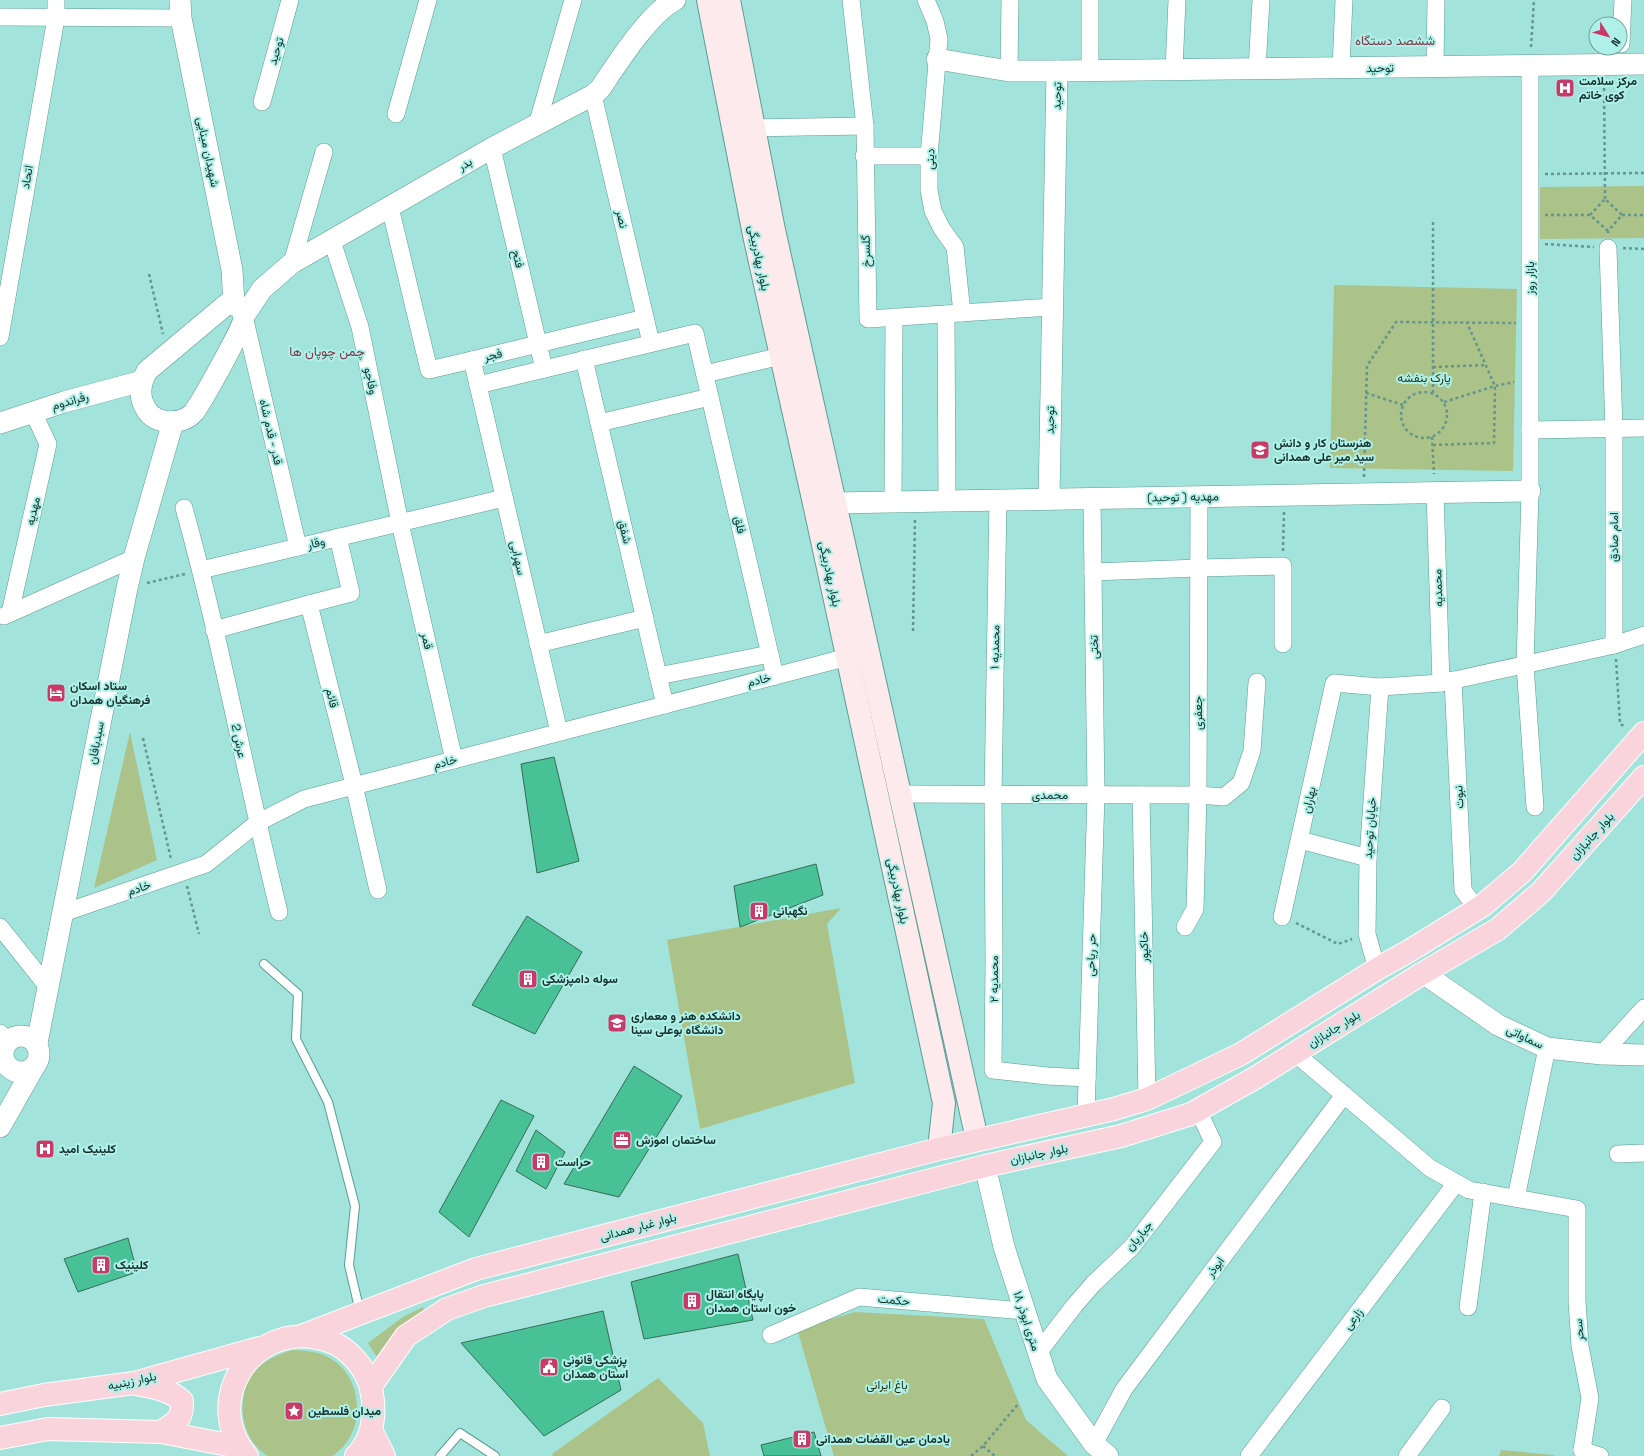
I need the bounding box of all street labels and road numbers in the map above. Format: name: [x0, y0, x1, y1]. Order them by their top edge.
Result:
street label: توحید: [264, 35, 288, 67]
street label: توحید: [1366, 60, 1394, 76]
street label: توحید: [1049, 82, 1065, 110]
street label: شهیدان مینایی: [193, 115, 223, 189]
street label: دینی: [922, 148, 938, 170]
street label: بدر: [454, 154, 475, 175]
street label: اتحاد: [17, 164, 37, 190]
street label: نصر: [612, 207, 632, 230]
street label: بلوار بهادربیگی: [744, 224, 774, 292]
street label: گلسرخ: [858, 235, 875, 267]
street label: فتح: [507, 248, 528, 270]
street label: بازار روز: [1522, 261, 1538, 296]
street label: فجر: [481, 345, 504, 365]
street label: وفاجو: [360, 366, 382, 396]
street label: رفراندوم: [50, 388, 90, 414]
street label: قدر - قدم شاه: [256, 397, 286, 467]
street label: توحید: [1042, 406, 1058, 434]
street label: مهدیه ( توحید): [1147, 488, 1219, 506]
street label: مهدیه: [22, 495, 44, 527]
street label: امام صادق: [1606, 512, 1622, 562]
street label: فلق: [730, 515, 750, 535]
street label: شفق: [615, 519, 635, 545]
street label: وقار: [304, 533, 327, 553]
street label: سهرابی: [506, 539, 530, 577]
street label: بلوار بهادربیگی: [815, 540, 845, 608]
street label: محمدیه: [1429, 569, 1447, 607]
street label: محمدیه ۱: [987, 625, 1003, 669]
street label: قمر: [417, 630, 437, 651]
street label: تختی: [1086, 635, 1102, 659]
street label: خادم: [745, 669, 773, 691]
street label: قائم: [322, 686, 342, 710]
street label: جعفری: [1190, 696, 1206, 730]
street label: سبدبافان: [84, 720, 108, 766]
street label: عرش 2: [228, 722, 250, 760]
street label: خادم: [431, 751, 459, 773]
street label: بهاران: [1298, 785, 1320, 815]
street label: نبوت: [1450, 785, 1468, 809]
street label: محمدی: [1032, 787, 1068, 803]
street label: خیابان توحید: [1360, 797, 1380, 859]
street label: بلوار جانبازان: [1566, 809, 1618, 863]
street label: بلوار بهادربیگی: [883, 857, 913, 925]
street label: خادم: [125, 877, 153, 899]
street label: خاکپور: [1136, 931, 1152, 964]
street label: حر ریاحی: [1082, 933, 1100, 977]
street label: محمدیه ۲: [986, 955, 1002, 1003]
street label: بلوار جانبازان: [1305, 1007, 1363, 1051]
street label: سماواتی: [1504, 1021, 1546, 1053]
street label: بلوار جانبازان: [1009, 1140, 1069, 1168]
street label: بلوار غبار همدانی: [598, 1209, 678, 1245]
street label: جباریان: [1122, 1218, 1156, 1254]
street label: ابوذر: [1202, 1254, 1228, 1281]
street label: ۱۸ متری ابوذر: [1010, 1289, 1044, 1353]
street label: حکمت: [877, 1291, 911, 1309]
street label: زارعی: [1340, 1305, 1366, 1333]
street label: سحر: [1570, 1318, 1588, 1343]
street label: بلوار زینبیه: [106, 1368, 158, 1394]

